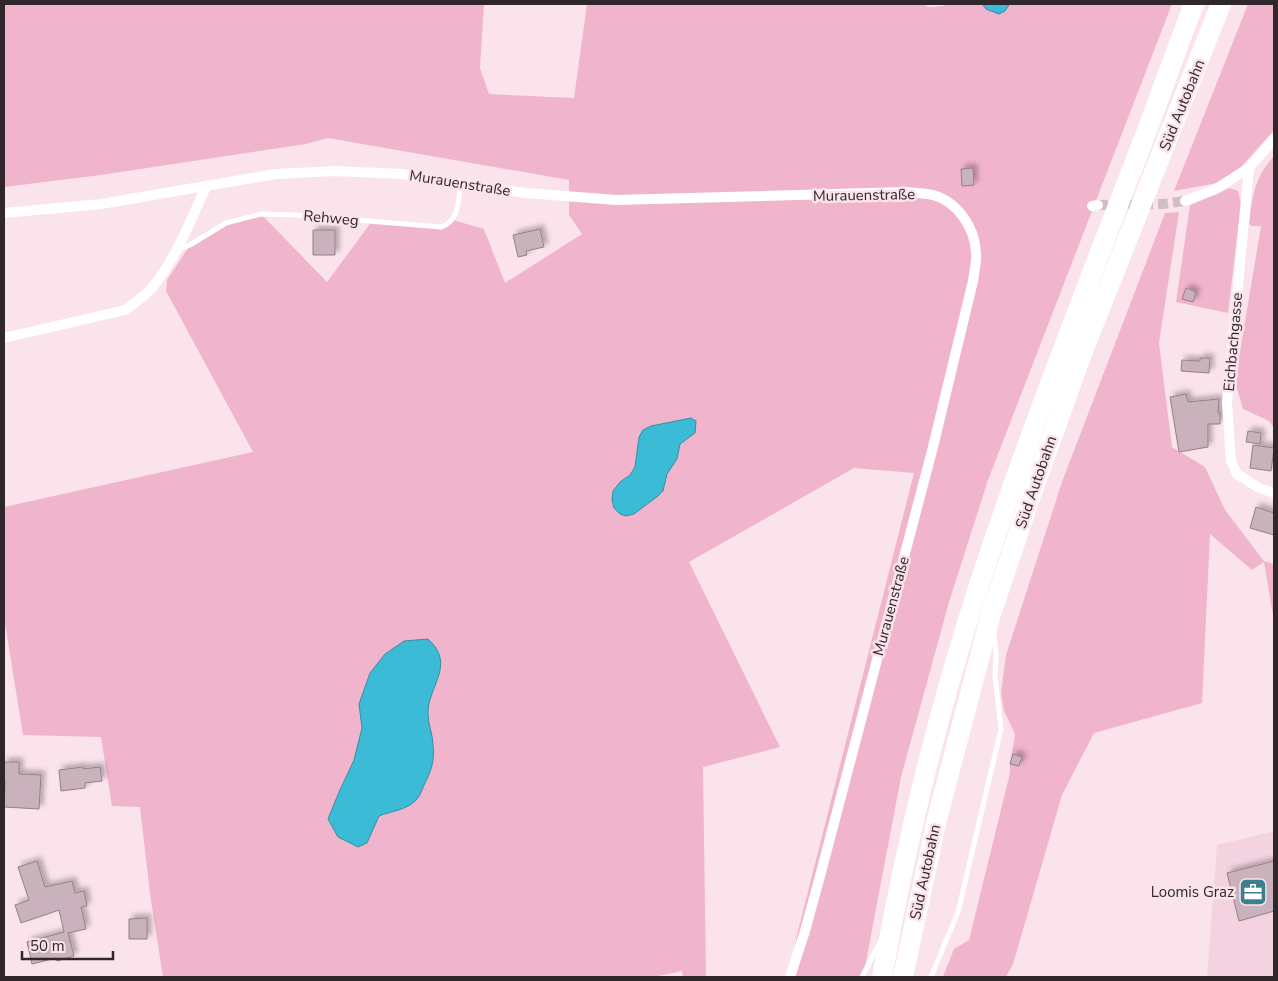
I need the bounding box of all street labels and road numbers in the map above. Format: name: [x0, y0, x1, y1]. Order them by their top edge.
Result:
street label: Süd Autobahn: [1155, 56, 1209, 154]
street label: Murauenstraße: [408, 165, 512, 201]
street label: Murauenstraße: [813, 184, 915, 206]
street label: Rehweg: [302, 206, 360, 230]
street label: Eichbachgasse: [1219, 292, 1247, 392]
street label: Süd Autobahn: [1011, 433, 1061, 531]
street label: Murauenstraße: [868, 554, 914, 658]
street label: Süd Autobahn: [905, 823, 945, 921]

